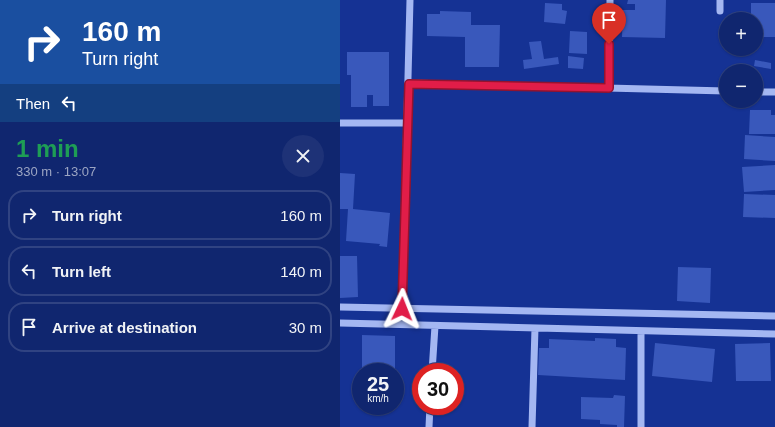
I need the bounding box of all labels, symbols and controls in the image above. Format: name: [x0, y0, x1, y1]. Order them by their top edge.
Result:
pin: [592, 3, 626, 44]
icon: arrive: [598, 9, 620, 31]
map controls: [719, 12, 763, 108]
button: +: [719, 12, 763, 56]
icon: right: [16, 16, 68, 68]
text: 160 m: [82, 16, 161, 47]
text: Turn right: [82, 49, 158, 69]
button: −: [719, 64, 763, 108]
icon: left: [58, 92, 80, 114]
text: Then: [16, 95, 50, 112]
text: 1 min: [16, 135, 79, 162]
button: close: [282, 135, 324, 177]
text: 330 m · 13:07: [16, 164, 96, 179]
icon: right: [18, 204, 40, 226]
text: Turn right: [52, 207, 122, 224]
text: 160 m: [280, 207, 322, 224]
icon: left: [18, 260, 40, 282]
text: Turn left: [52, 263, 111, 280]
text: 140 m: [280, 263, 322, 280]
position arrow: [381, 288, 423, 330]
icon: arrive: [18, 316, 40, 338]
text: Arrive at destination: [52, 319, 197, 336]
text: 30 m: [289, 319, 322, 336]
speed limit sign: 30: [412, 363, 464, 415]
text: 25: [367, 373, 389, 395]
text: km/h: [367, 393, 389, 404]

